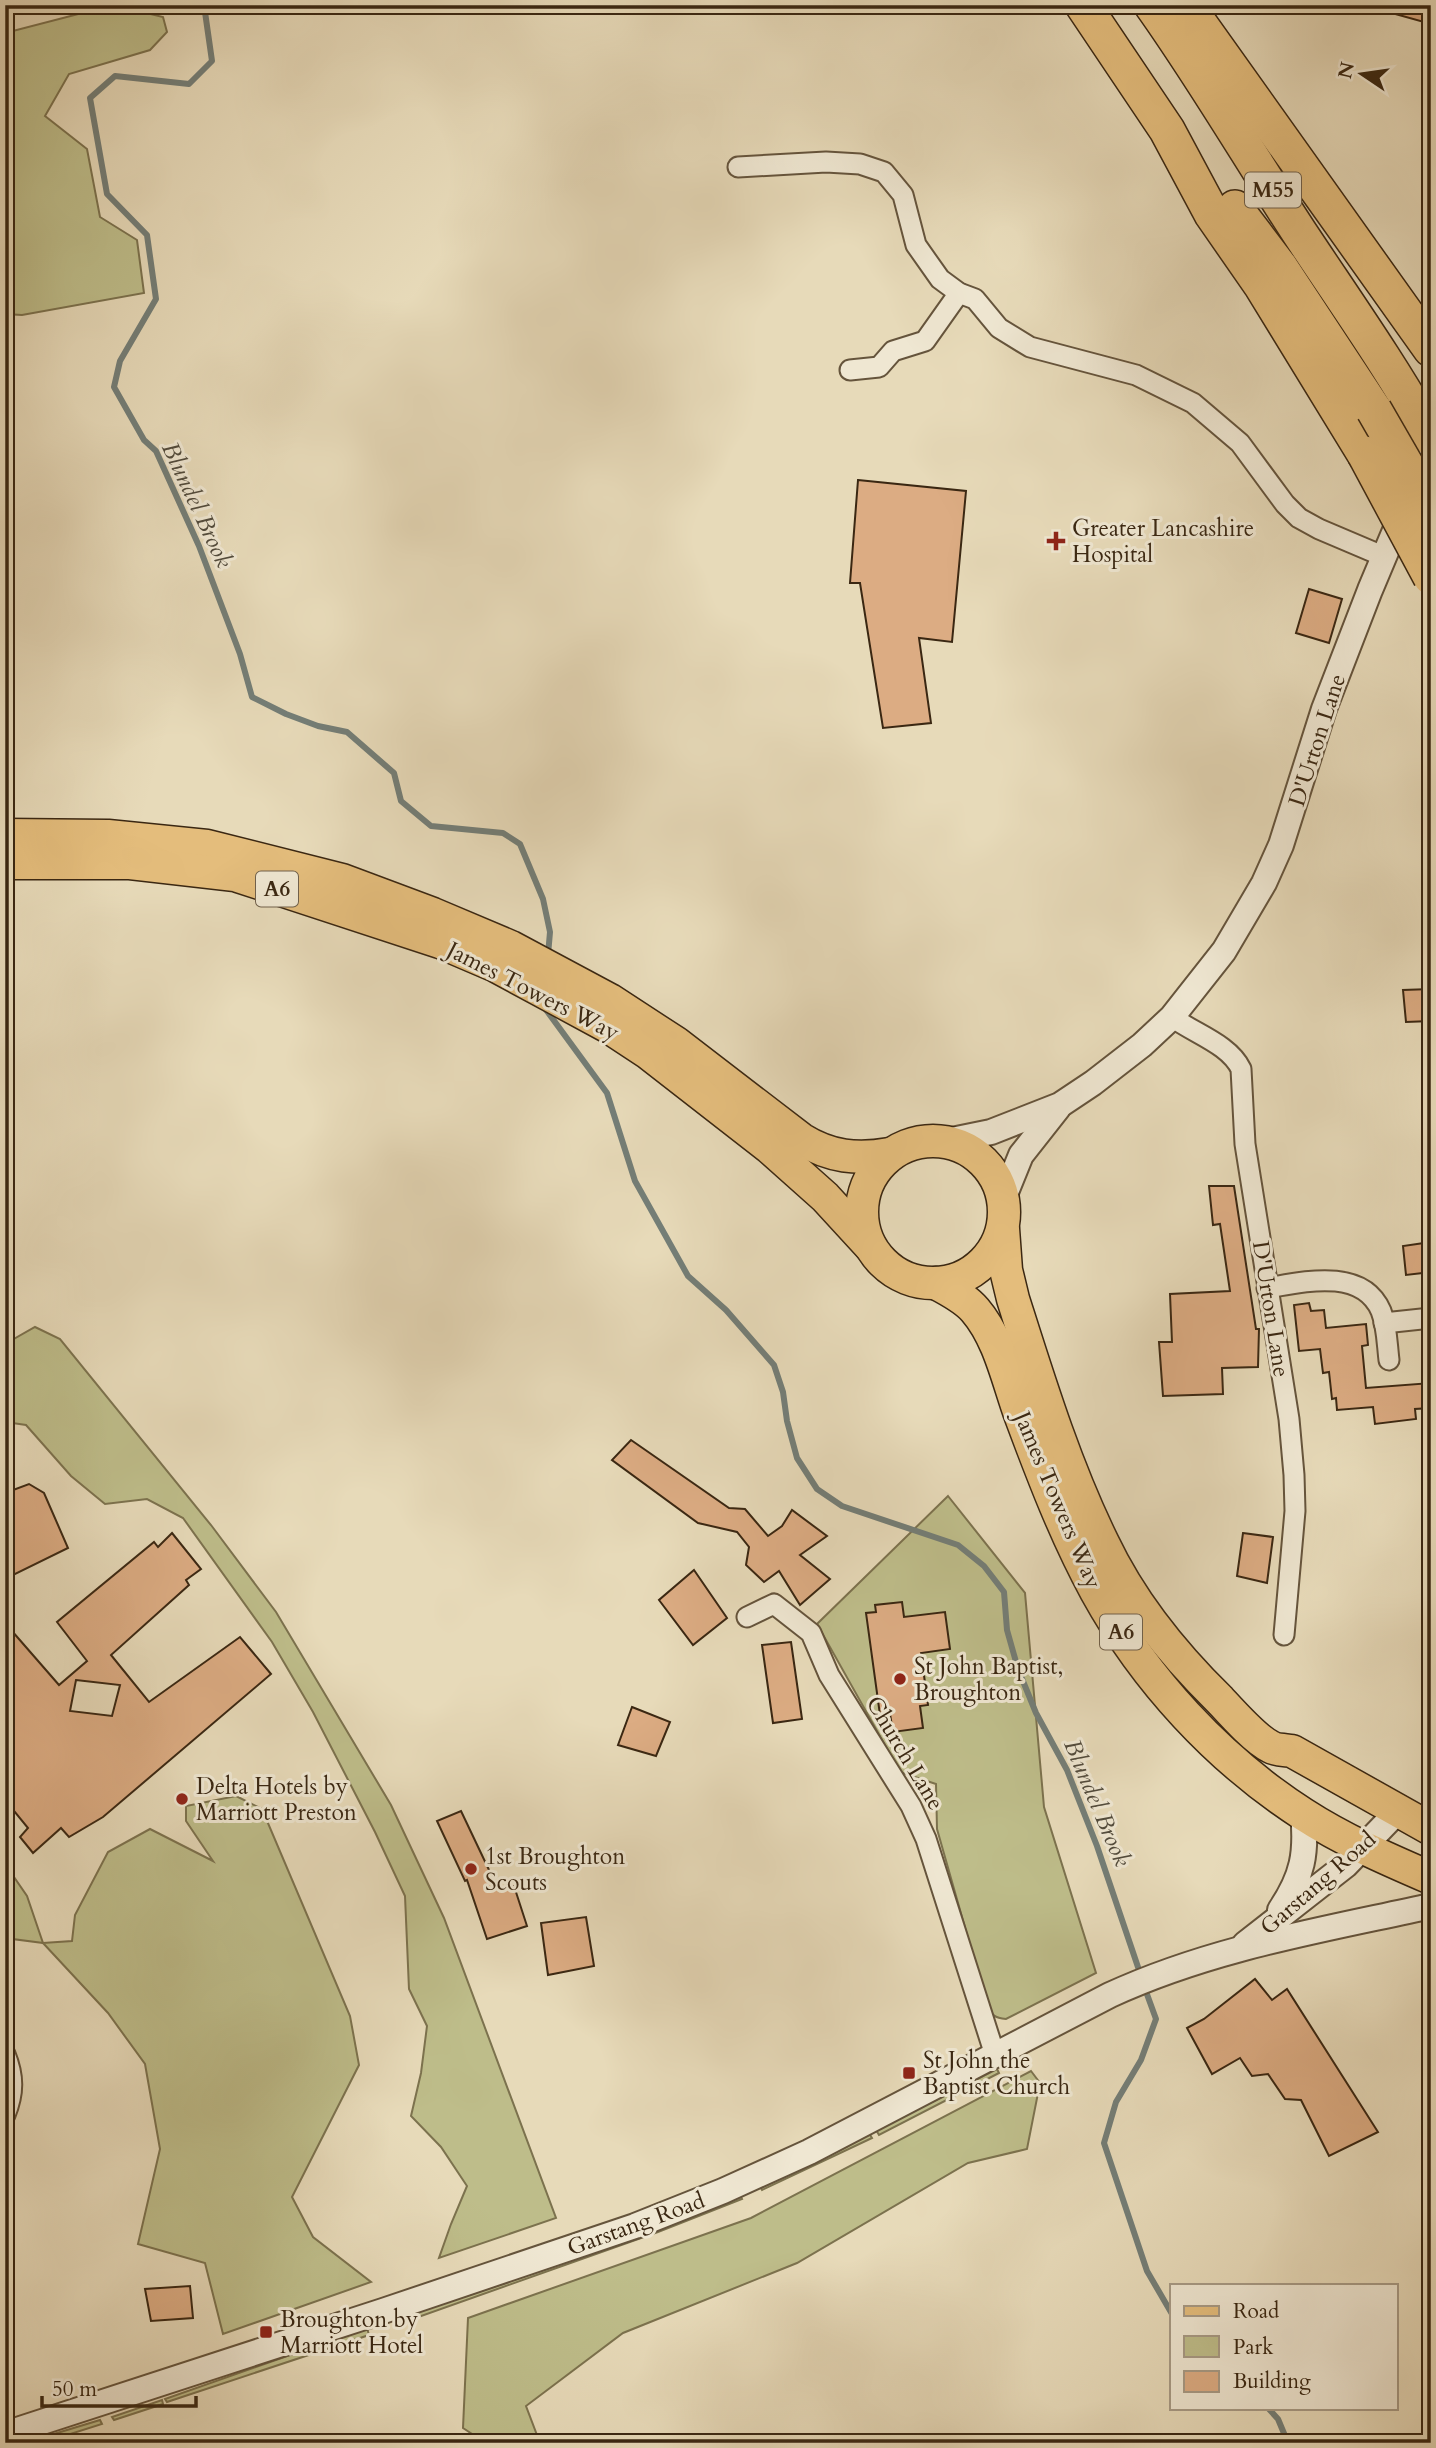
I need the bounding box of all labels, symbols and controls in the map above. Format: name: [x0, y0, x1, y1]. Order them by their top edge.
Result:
north arrow: [1328, 38, 1398, 108]
text: N: [1332, 59, 1361, 81]
road number: M55: [1245, 172, 1301, 208]
water label: Blundel Brook: [153, 437, 241, 573]
place label: Greater Lancashire Hospital: [1072, 513, 1254, 570]
marker: Greater Lancashire Hospital: [1046, 531, 1066, 551]
street label: D'Urton Lane: [1281, 670, 1353, 810]
road number: A6: [256, 872, 298, 906]
street label: James Towers Way: [439, 933, 624, 1048]
street label: D'Urton Lane: [1245, 1239, 1297, 1379]
street label: James Towers Way: [1006, 1404, 1109, 1593]
road number: A6: [1100, 1614, 1142, 1650]
place label: St John Baptist, Broughton: [914, 1651, 1063, 1708]
marker: St John Baptist, Broughton: [892, 1671, 908, 1687]
street label: Church Lane: [859, 1690, 951, 1816]
water label: Blundel Brook: [1055, 1734, 1139, 1872]
place label: Delta Hotels by Marriott Preston: [196, 1771, 357, 1828]
marker: Delta Hotels by Marriott Preston: [174, 1791, 190, 1807]
street label: Garstang Road: [1253, 1824, 1383, 1942]
place label: 1st Broughton Scouts: [485, 1841, 625, 1898]
marker: 1st Broughton Scouts: [463, 1861, 479, 1877]
place label: St John the Baptist Church: [923, 2045, 1070, 2102]
marker: St John the Baptist Church: [901, 2065, 917, 2081]
street label: Garstang Road: [563, 2185, 710, 2263]
legend: [1170, 2284, 1398, 2410]
text: Road: [1233, 2297, 1279, 2326]
place label: Broughton by Marriott Hotel: [280, 2304, 423, 2361]
marker: Broughton by Marriott Hotel: [258, 2324, 274, 2340]
text: Park: [1233, 2333, 1274, 2362]
scale bar: [42, 2364, 196, 2408]
text: Building: [1233, 2367, 1311, 2396]
text: 50 m: [52, 2375, 97, 2404]

